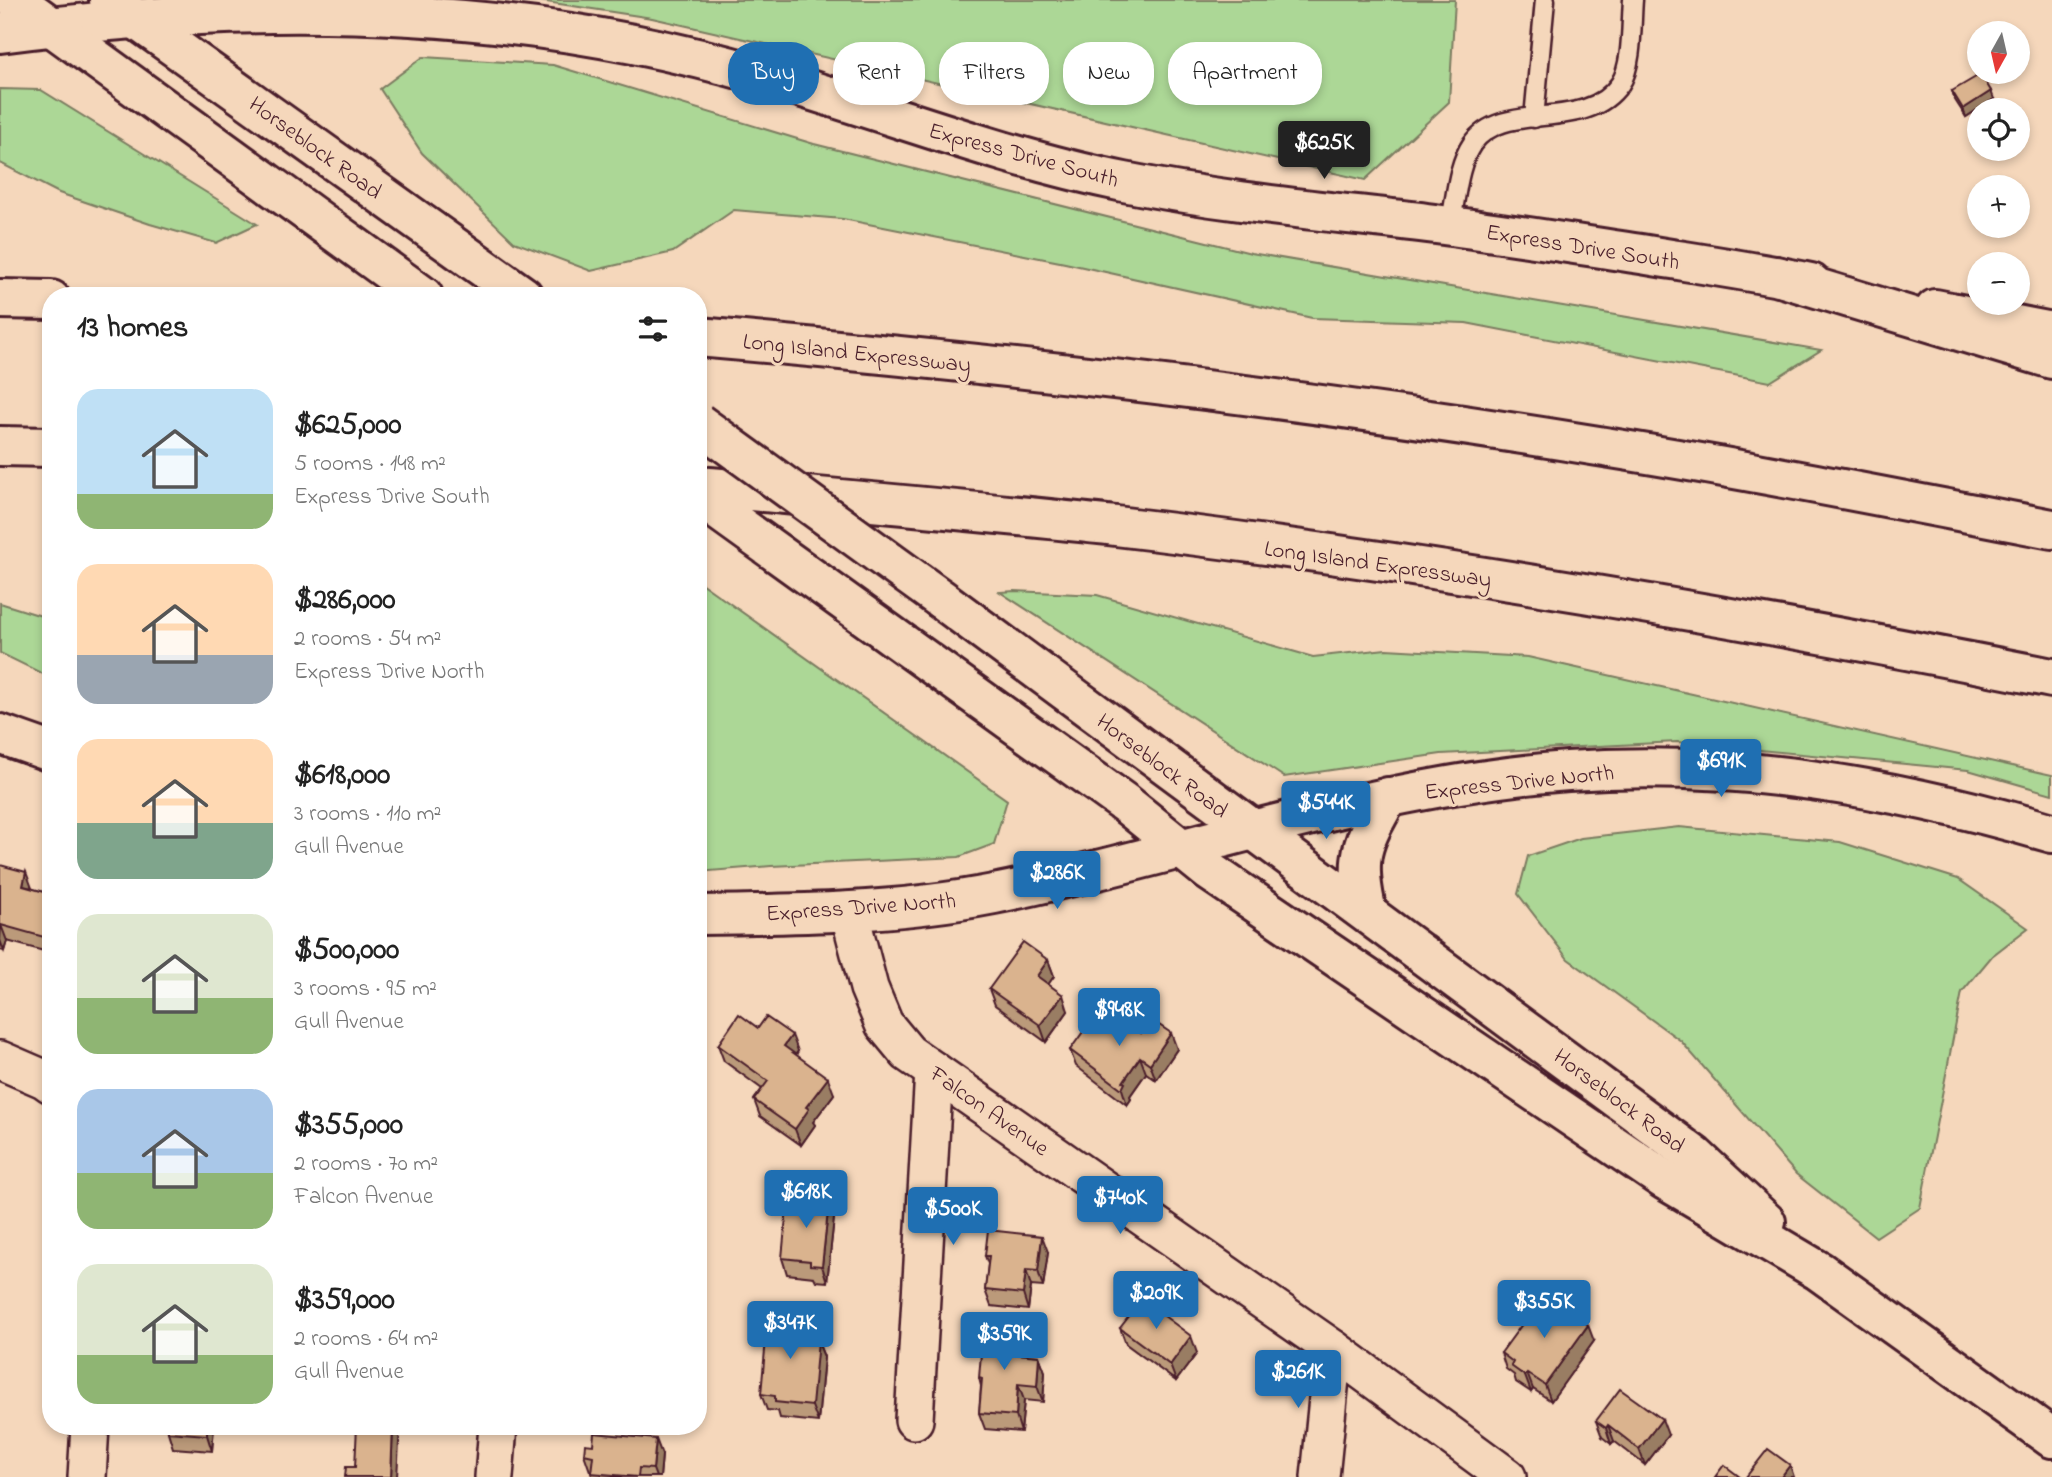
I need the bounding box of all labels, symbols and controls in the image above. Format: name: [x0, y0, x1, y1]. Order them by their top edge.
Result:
north arrow: [1967, 21, 2030, 84]
map controls: [1967, 21, 2030, 315]
chip: Buy: [728, 42, 819, 105]
chip: Rent: [833, 42, 925, 105]
chip: Filters: [939, 42, 1049, 105]
chip: New: [1063, 42, 1154, 105]
chip: Apartment: [1168, 42, 1322, 105]
street label: Horseblock Road: [241, 89, 388, 209]
button: locate: [1967, 98, 2030, 161]
street label: Express Drive South: [925, 115, 1122, 198]
pin: $625K: [1275, 122, 1373, 181]
text: $625K: [1294, 127, 1354, 160]
button: +: [1967, 175, 2030, 238]
street label: Express Drive South: [1483, 217, 1682, 280]
button: −: [1967, 252, 2030, 315]
text: 13 homes: [77, 307, 188, 351]
icon: filters: [634, 310, 672, 348]
street label: Long Island Expressway: [741, 326, 972, 385]
text: $625,000: [294, 404, 401, 448]
icon: home: [133, 417, 217, 501]
text: 5 rooms · 148 m²: [294, 448, 446, 481]
text: Express Drive South: [294, 481, 490, 514]
street label: Long Island Expressway: [1262, 533, 1493, 600]
text: $286,000: [294, 579, 396, 623]
icon: home: [133, 592, 217, 676]
text: 2 rooms · 54 m²: [294, 623, 441, 656]
text: Express Drive North: [294, 656, 484, 689]
street label: Horseblock Road: [1089, 706, 1234, 828]
pin: $691K: [1672, 740, 1770, 799]
text: $691K: [1696, 745, 1746, 778]
text: $618,000: [294, 754, 390, 798]
street label: Express Drive North: [1423, 757, 1616, 810]
icon: home: [133, 767, 217, 851]
pin: $544K: [1277, 782, 1375, 841]
text: $544K: [1297, 787, 1355, 820]
text: 3 rooms · 110 m²: [294, 798, 441, 831]
text: Gull Avenue: [294, 831, 404, 864]
pin: $286K: [1008, 852, 1106, 911]
text: $286K: [1029, 857, 1085, 890]
street label: Express Drive North: [765, 885, 957, 932]
text: $500,000: [294, 929, 399, 973]
icon: home: [133, 942, 217, 1026]
text: 3 rooms · 95 m²: [294, 973, 437, 1006]
pin: $948K: [1070, 988, 1168, 1048]
text: $948K: [1094, 994, 1144, 1027]
text: Gull Avenue: [294, 1006, 404, 1039]
street label: Horseblock Road: [1546, 1041, 1691, 1163]
street label: Falcon Avenue: [921, 1058, 1056, 1166]
text: $355,000: [294, 1104, 403, 1148]
icon: home: [133, 1117, 217, 1201]
text: 2 rooms · 70 m²: [294, 1148, 438, 1181]
pin: $618K: [757, 1170, 855, 1230]
text: $618K: [780, 1176, 832, 1209]
pin: $740K: [1071, 1176, 1169, 1236]
text: Falcon Avenue: [294, 1181, 433, 1214]
text: $740K: [1093, 1182, 1147, 1215]
pin: $500K: [904, 1188, 1002, 1247]
text: $500K: [924, 1193, 982, 1226]
pin: $209K: [1107, 1272, 1205, 1331]
text: $209K: [1129, 1277, 1183, 1310]
text: $359,000: [294, 1279, 395, 1323]
pin: $355K: [1495, 1280, 1593, 1340]
text: $355K: [1514, 1286, 1574, 1319]
icon: home: [133, 1292, 217, 1376]
pin: $347K: [741, 1302, 839, 1361]
text: $347K: [763, 1307, 817, 1340]
pin: $359K: [955, 1312, 1053, 1372]
text: $359K: [977, 1318, 1031, 1351]
text: 2 rooms · 64 m²: [294, 1323, 438, 1356]
pin: $261K: [1249, 1350, 1347, 1410]
text: Gull Avenue: [294, 1356, 404, 1389]
text: $261K: [1271, 1356, 1325, 1389]

